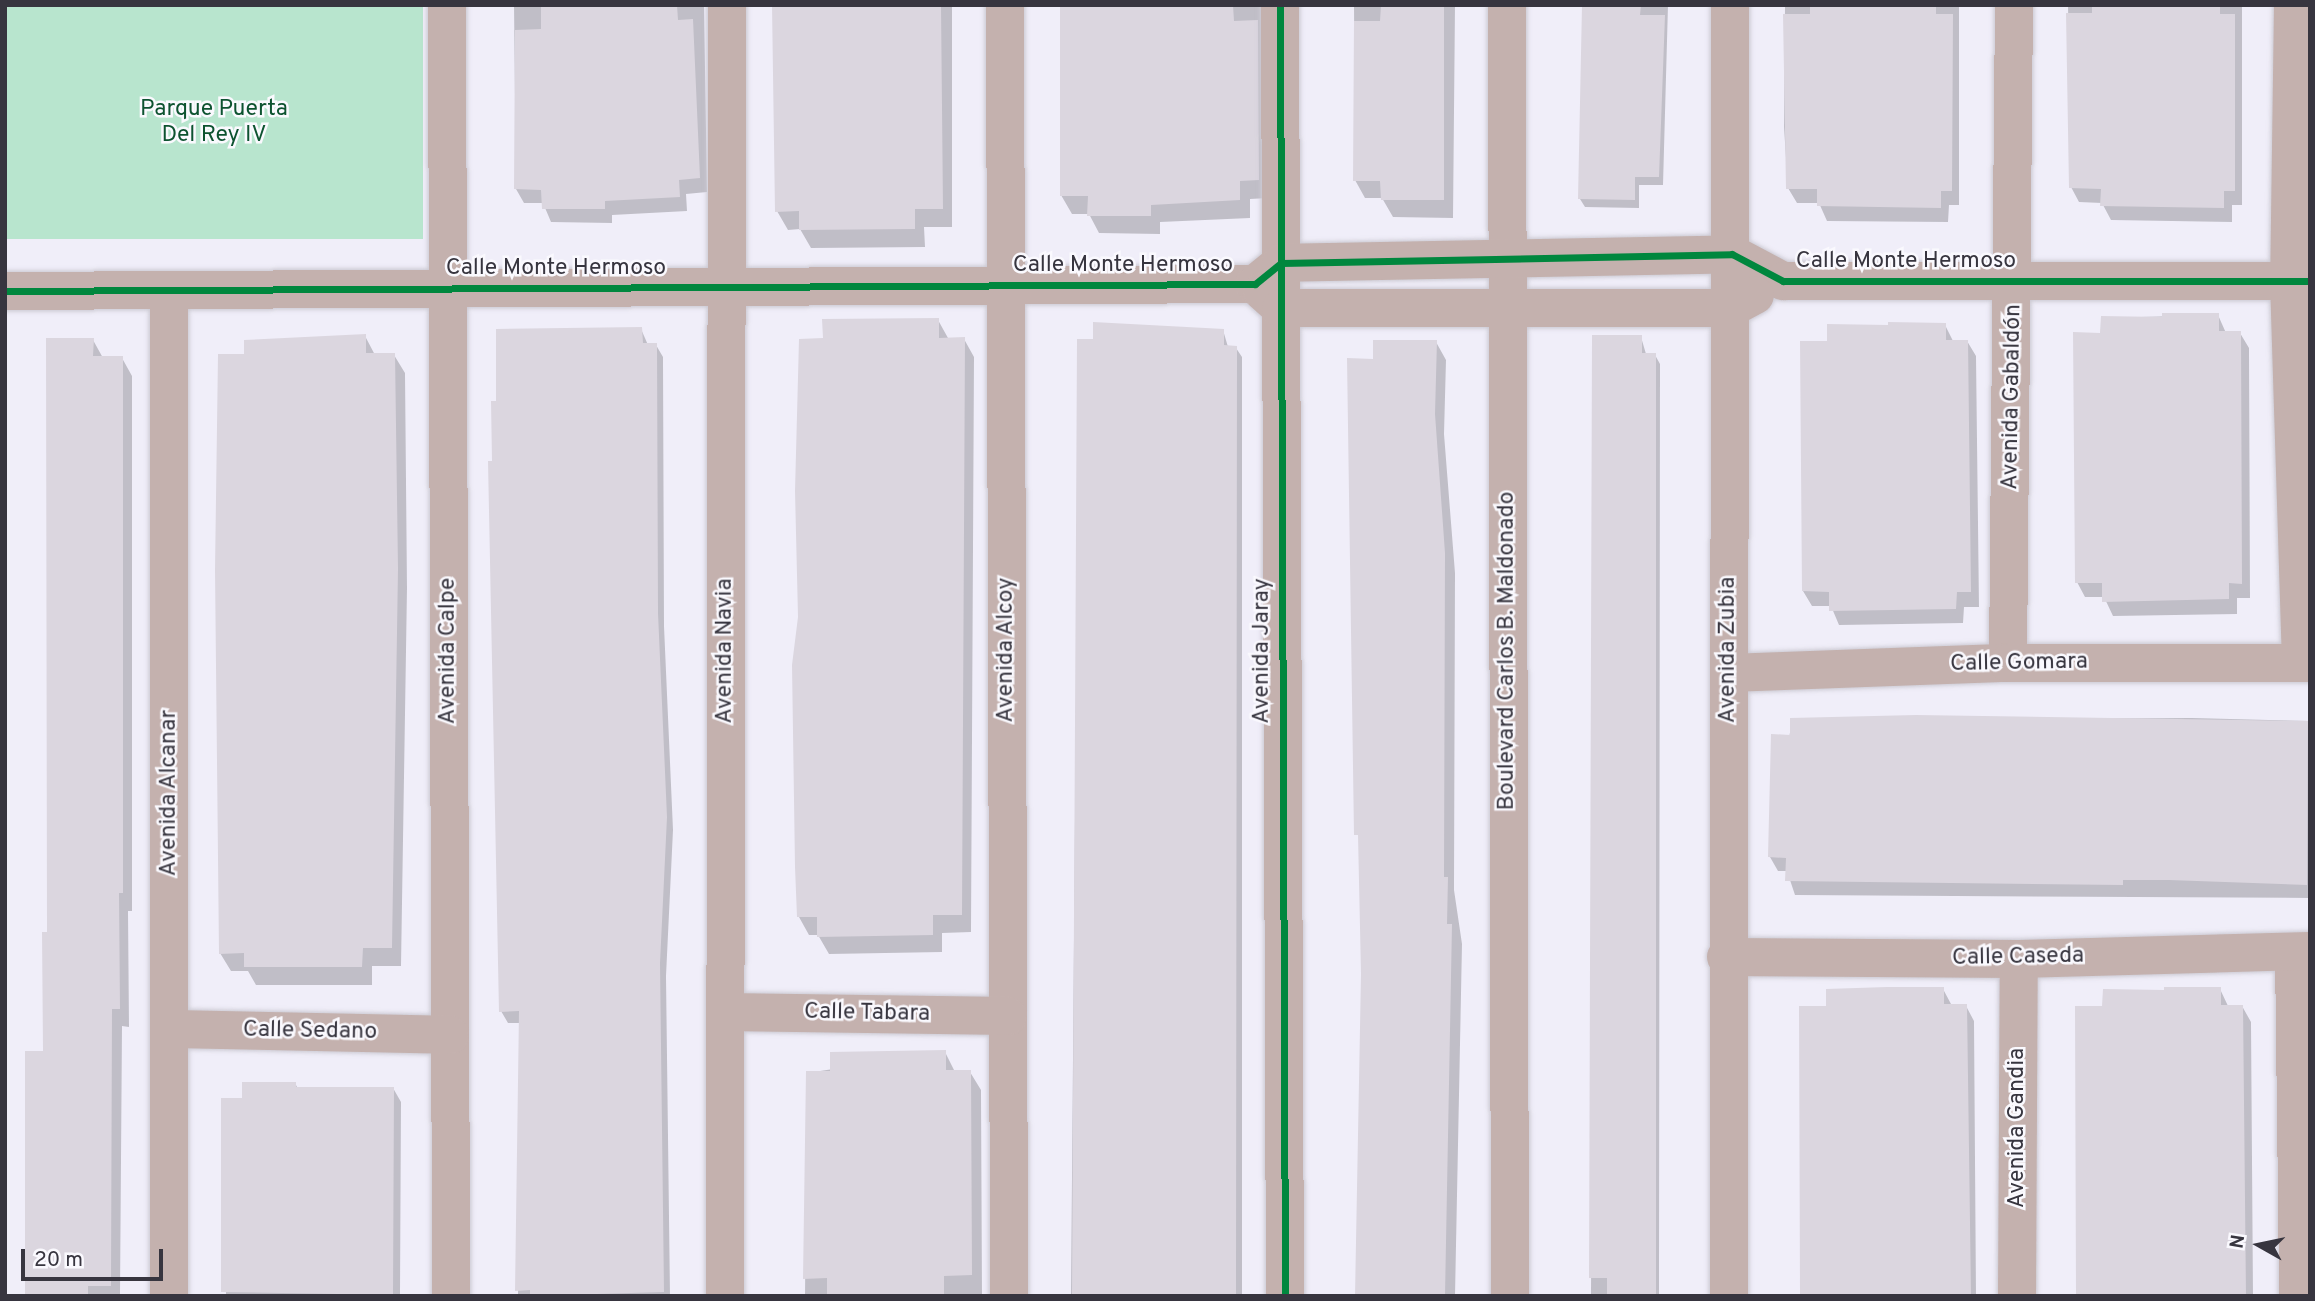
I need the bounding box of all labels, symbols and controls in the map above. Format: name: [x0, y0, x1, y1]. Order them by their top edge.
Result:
park label: Parque Puerta Del Rey IV: [140, 96, 288, 150]
street label: Calle Monte Hermoso: [1796, 248, 2016, 276]
street label: Calle Monte Hermoso: [1013, 252, 1233, 280]
street label: Calle Monte Hermoso: [446, 255, 666, 283]
street label: Avenida Gabaldón: [1998, 304, 2028, 490]
street label: Boulevard Carlos B. Maldonado: [1494, 492, 1522, 810]
street label: Avenida Alcoy: [993, 577, 1021, 723]
street label: Avenida Zubia: [1715, 577, 1743, 723]
street label: Avenida Calpe: [435, 578, 463, 724]
street label: Avenida Navia: [712, 578, 740, 724]
street label: Avenida Jaray: [1249, 578, 1277, 724]
street label: Calle Gomara: [1950, 649, 2088, 679]
street label: Avenida Alcanar: [156, 709, 184, 877]
street label: Calle Caseda: [1952, 943, 2084, 973]
street label: Calle Tabara: [803, 999, 931, 1029]
street label: Calle Sedano: [243, 1017, 377, 1047]
street label: Avenida Gandia: [2004, 1048, 2032, 1208]
north arrow: [2224, 1210, 2294, 1280]
text: N: [2225, 1233, 2251, 1250]
scale bar: [24, 1234, 166, 1278]
text: 20 m: [34, 1247, 83, 1274]

